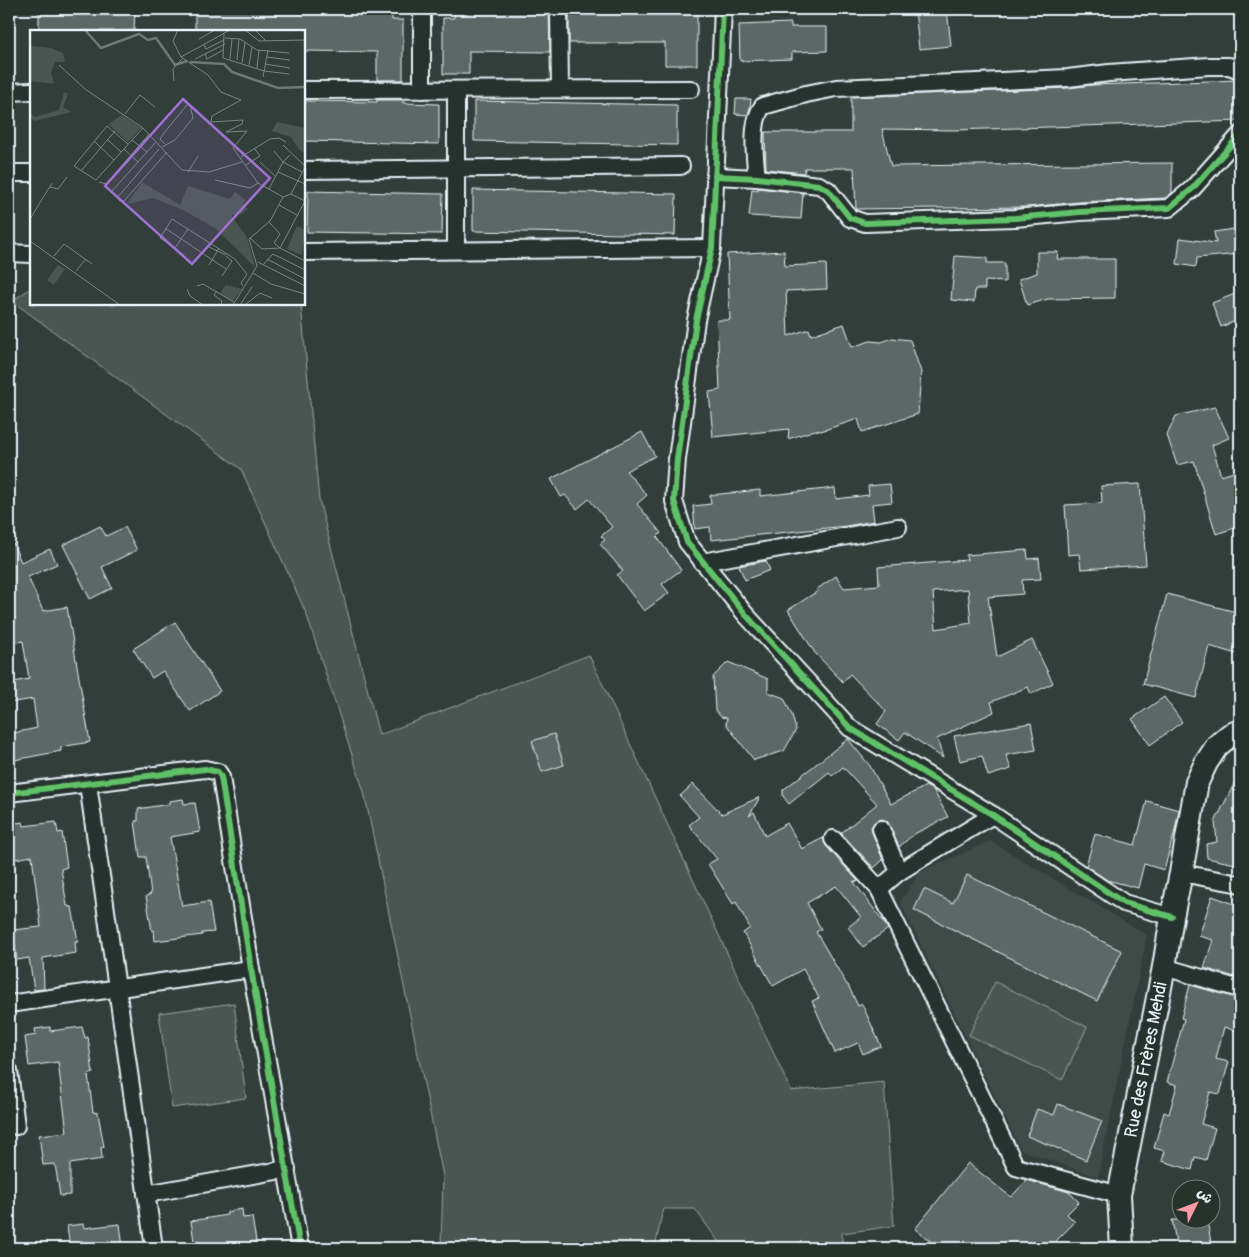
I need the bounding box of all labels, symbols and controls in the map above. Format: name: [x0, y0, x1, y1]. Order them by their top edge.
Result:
inset map: [30, 30, 305, 305]
street label: Rue des Frères Mehdi: [1119, 980, 1172, 1140]
north arrow: [1172, 1180, 1222, 1230]
text: ش: [1194, 1184, 1217, 1207]

